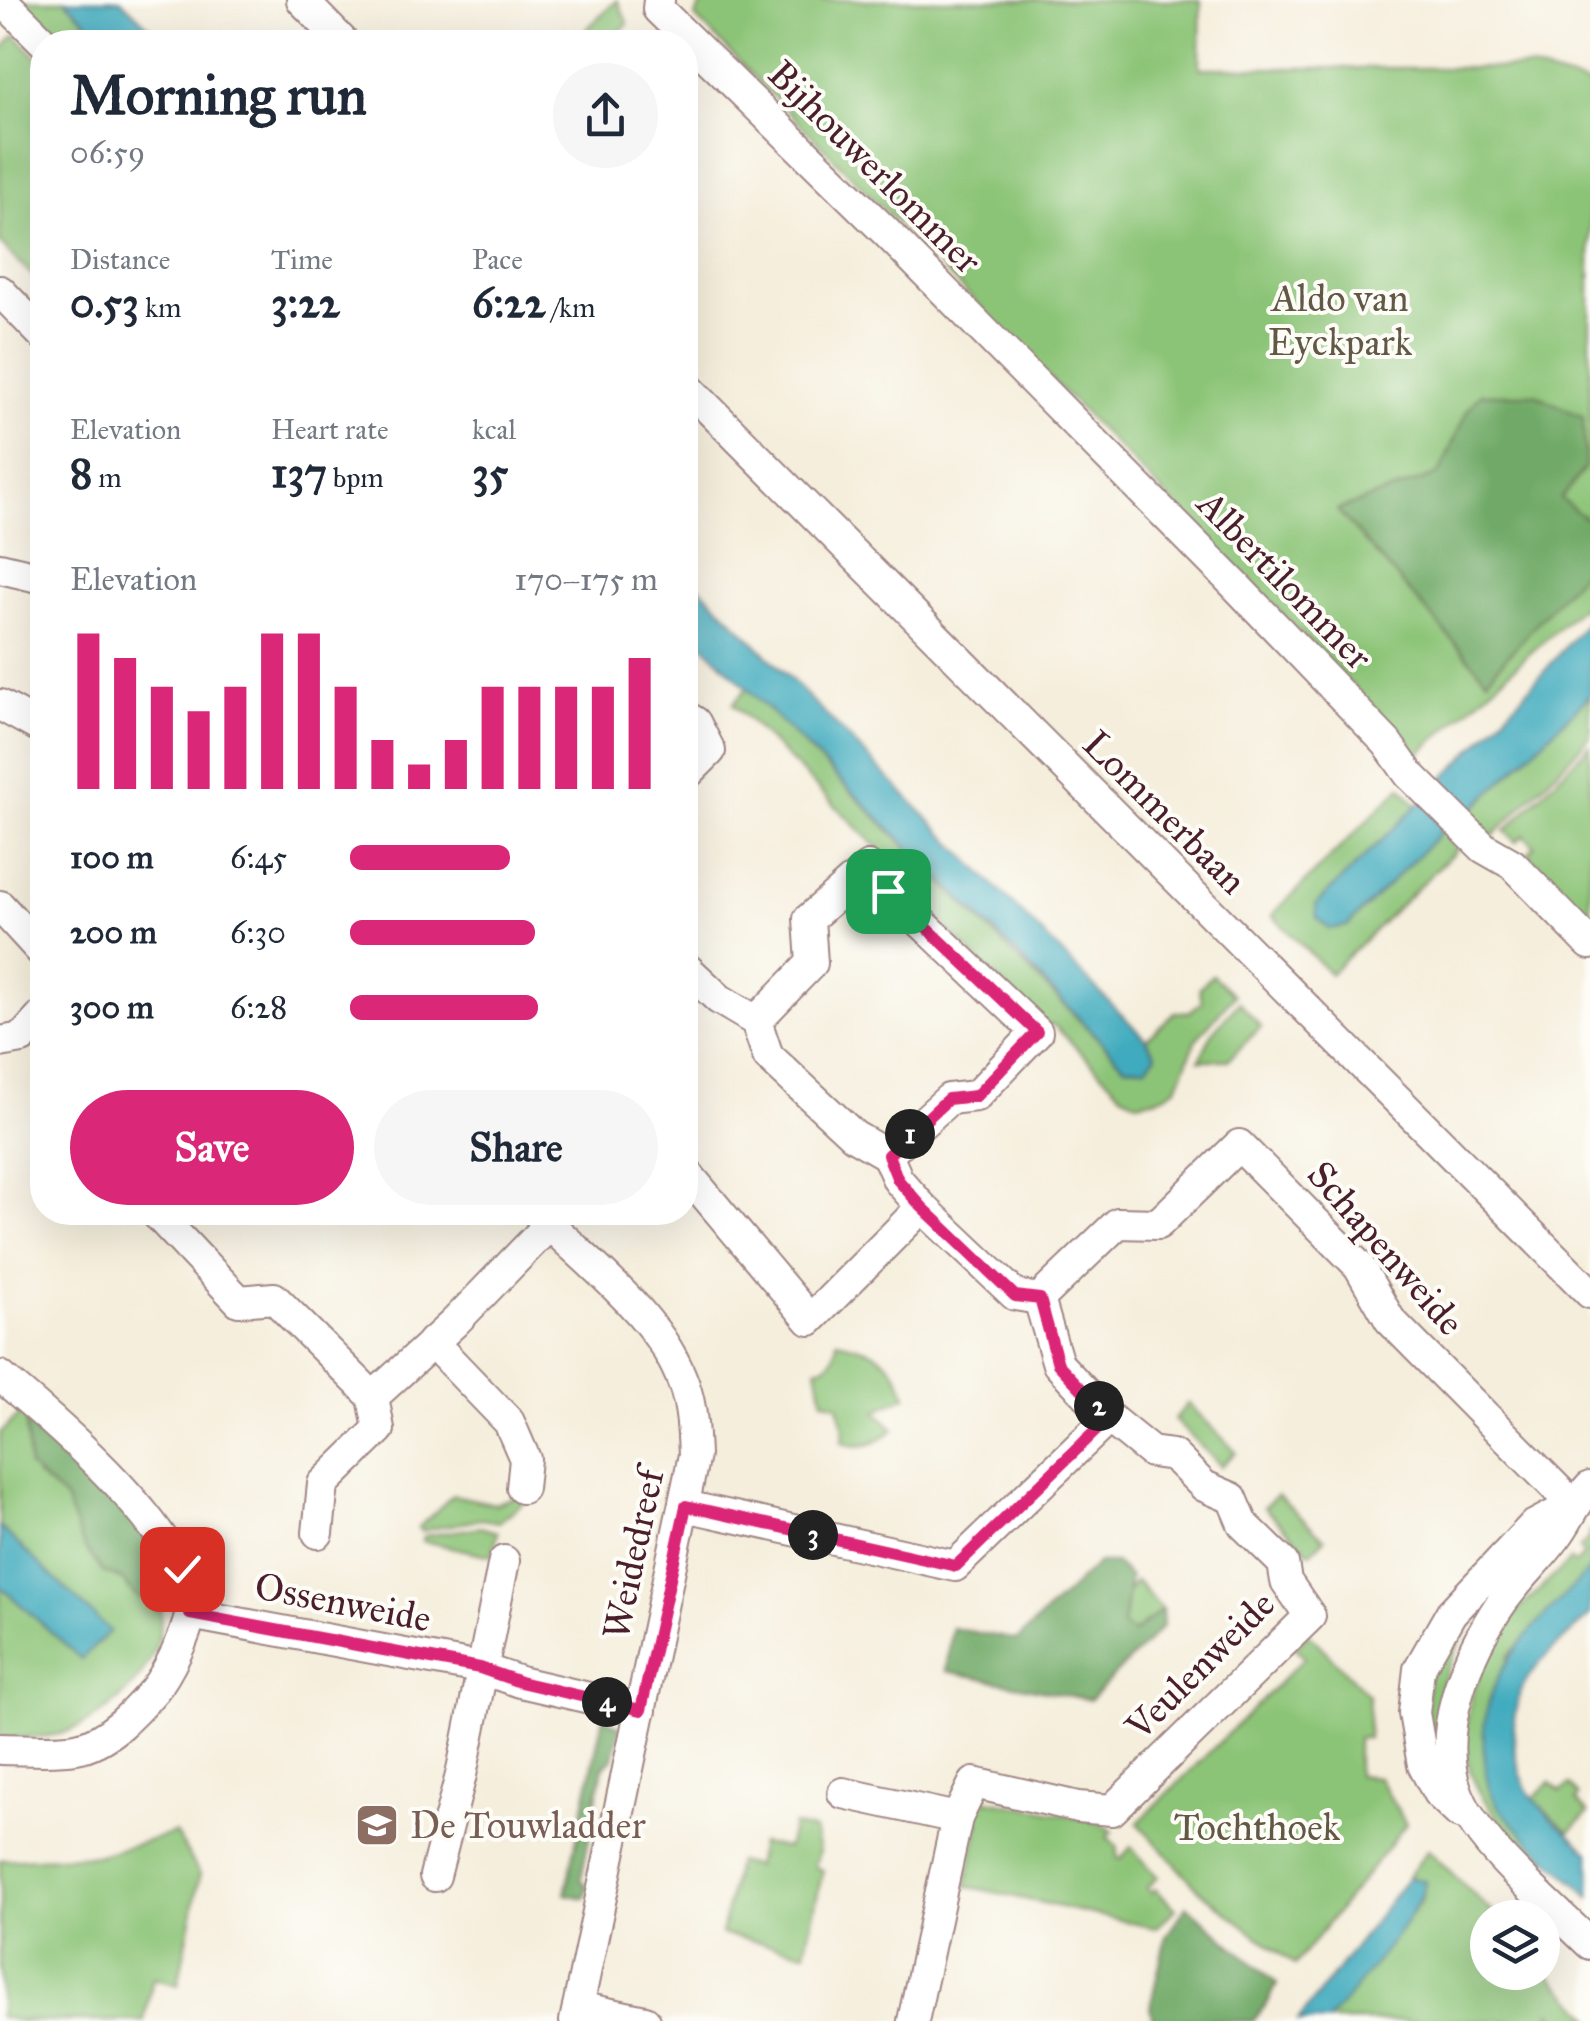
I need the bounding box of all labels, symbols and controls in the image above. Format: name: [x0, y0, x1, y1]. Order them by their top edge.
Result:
street label: Bijhouwerlommer: [759, 51, 992, 284]
text: Morning run: [70, 62, 367, 129]
button: share: [553, 63, 658, 168]
text: 06:59: [70, 133, 145, 172]
text: Distance: [70, 242, 170, 277]
text: Time: [271, 242, 333, 277]
text: Pace: [472, 242, 523, 277]
park label: Aldo van Eyckpark: [1268, 275, 1413, 365]
text: 0.53: [70, 277, 139, 329]
text: 3:22: [271, 277, 340, 329]
text: 6:22: [472, 277, 545, 329]
text: km: [139, 290, 181, 325]
text: /km: [545, 290, 596, 325]
text: Elevation: [70, 412, 181, 447]
text: Heart rate: [271, 412, 389, 447]
text: kcal: [472, 412, 516, 447]
text: 8: [70, 447, 92, 499]
text: 137: [271, 447, 327, 499]
text: 35: [472, 447, 508, 499]
text: m: [92, 460, 122, 495]
text: bpm: [327, 460, 384, 495]
street label: Albertilommer: [1187, 479, 1382, 680]
text: Elevation: [70, 560, 197, 599]
text: 170–175 m: [515, 560, 658, 599]
street label: Lommerbaan: [1074, 721, 1256, 903]
text: 100 m: [70, 838, 154, 877]
text: 6:45: [230, 838, 287, 877]
pin: [846, 849, 931, 934]
icon: arrive: [861, 864, 916, 919]
text: 200 m: [70, 913, 157, 952]
text: 6:30: [230, 913, 286, 952]
text: 300 m: [70, 988, 154, 1027]
text: 6:28: [230, 988, 287, 1027]
button: Save: [70, 1090, 354, 1205]
button: Share: [374, 1090, 658, 1205]
pin: 1: [885, 1109, 935, 1159]
text: 1: [904, 1116, 916, 1151]
street label: Schapenweide: [1298, 1152, 1474, 1344]
pin: 2: [1074, 1381, 1124, 1431]
text: 2: [1092, 1388, 1106, 1423]
street label: Weidedreef: [593, 1460, 675, 1643]
pin: 3: [788, 1510, 838, 1560]
text: 3: [807, 1517, 819, 1552]
pin: [140, 1527, 225, 1612]
icon: check: [155, 1542, 210, 1597]
street label: Ossenweide: [251, 1562, 435, 1642]
street label: Veulenweide: [1115, 1581, 1284, 1750]
pin: 4: [582, 1677, 632, 1727]
text: 4: [599, 1684, 615, 1719]
school or university icon: De Touwladder: [354, 1802, 400, 1848]
place label: De Touwladder: [410, 1802, 646, 1848]
park label: Tochthoek: [1174, 1804, 1341, 1850]
map controls: [1470, 1900, 1560, 1990]
button: layers: [1470, 1900, 1560, 1990]

